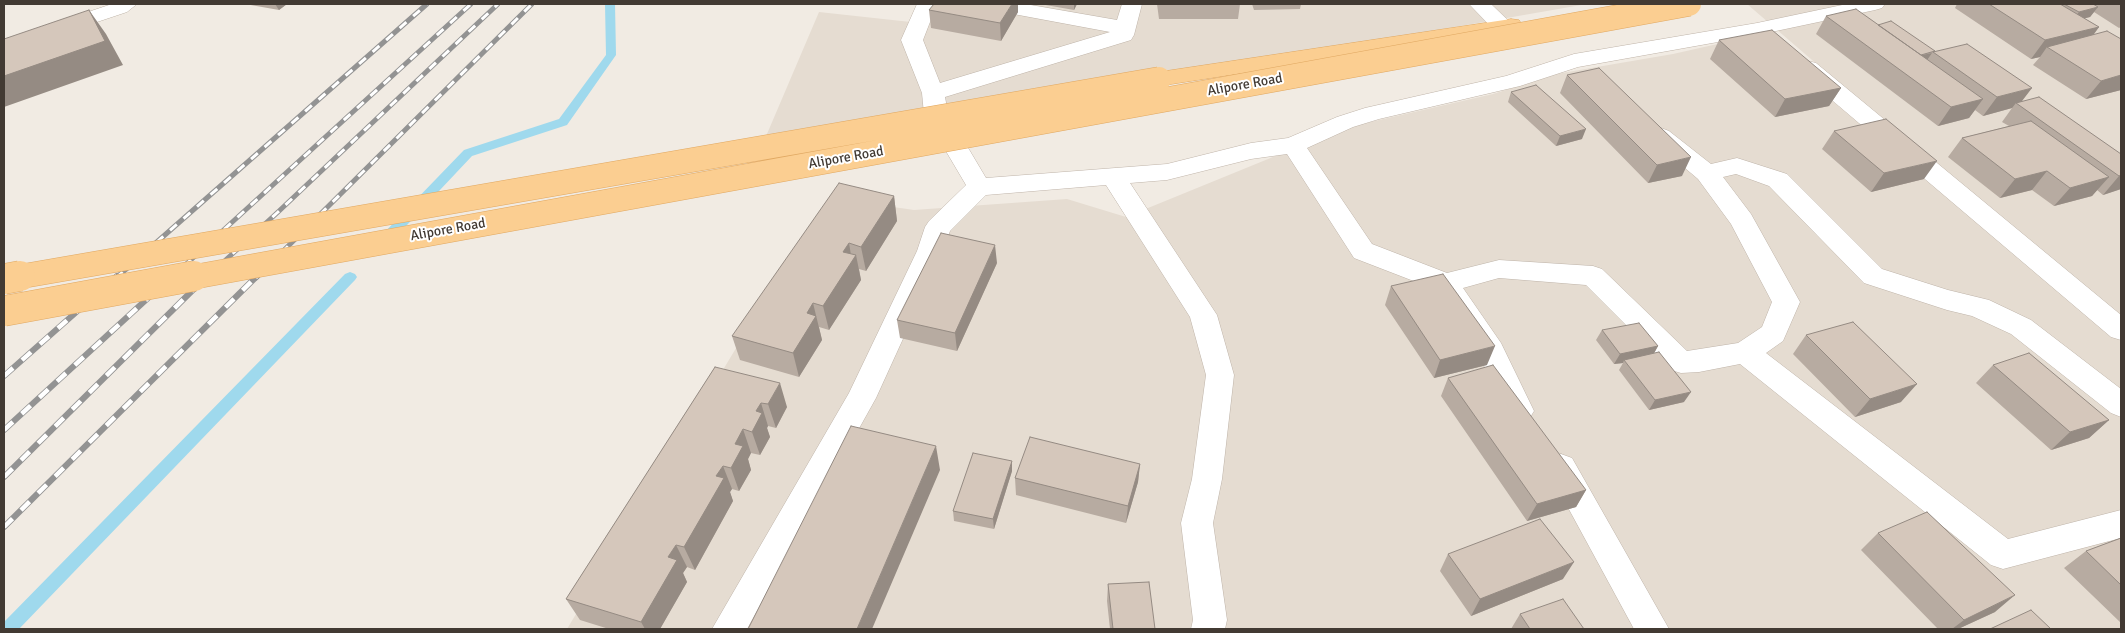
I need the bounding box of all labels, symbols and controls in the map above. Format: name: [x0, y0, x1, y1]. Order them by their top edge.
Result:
street label: Alipore Road: [1206, 70, 1284, 100]
street label: Alipore Road: [807, 143, 885, 173]
street label: Alipore Road: [409, 215, 487, 245]

